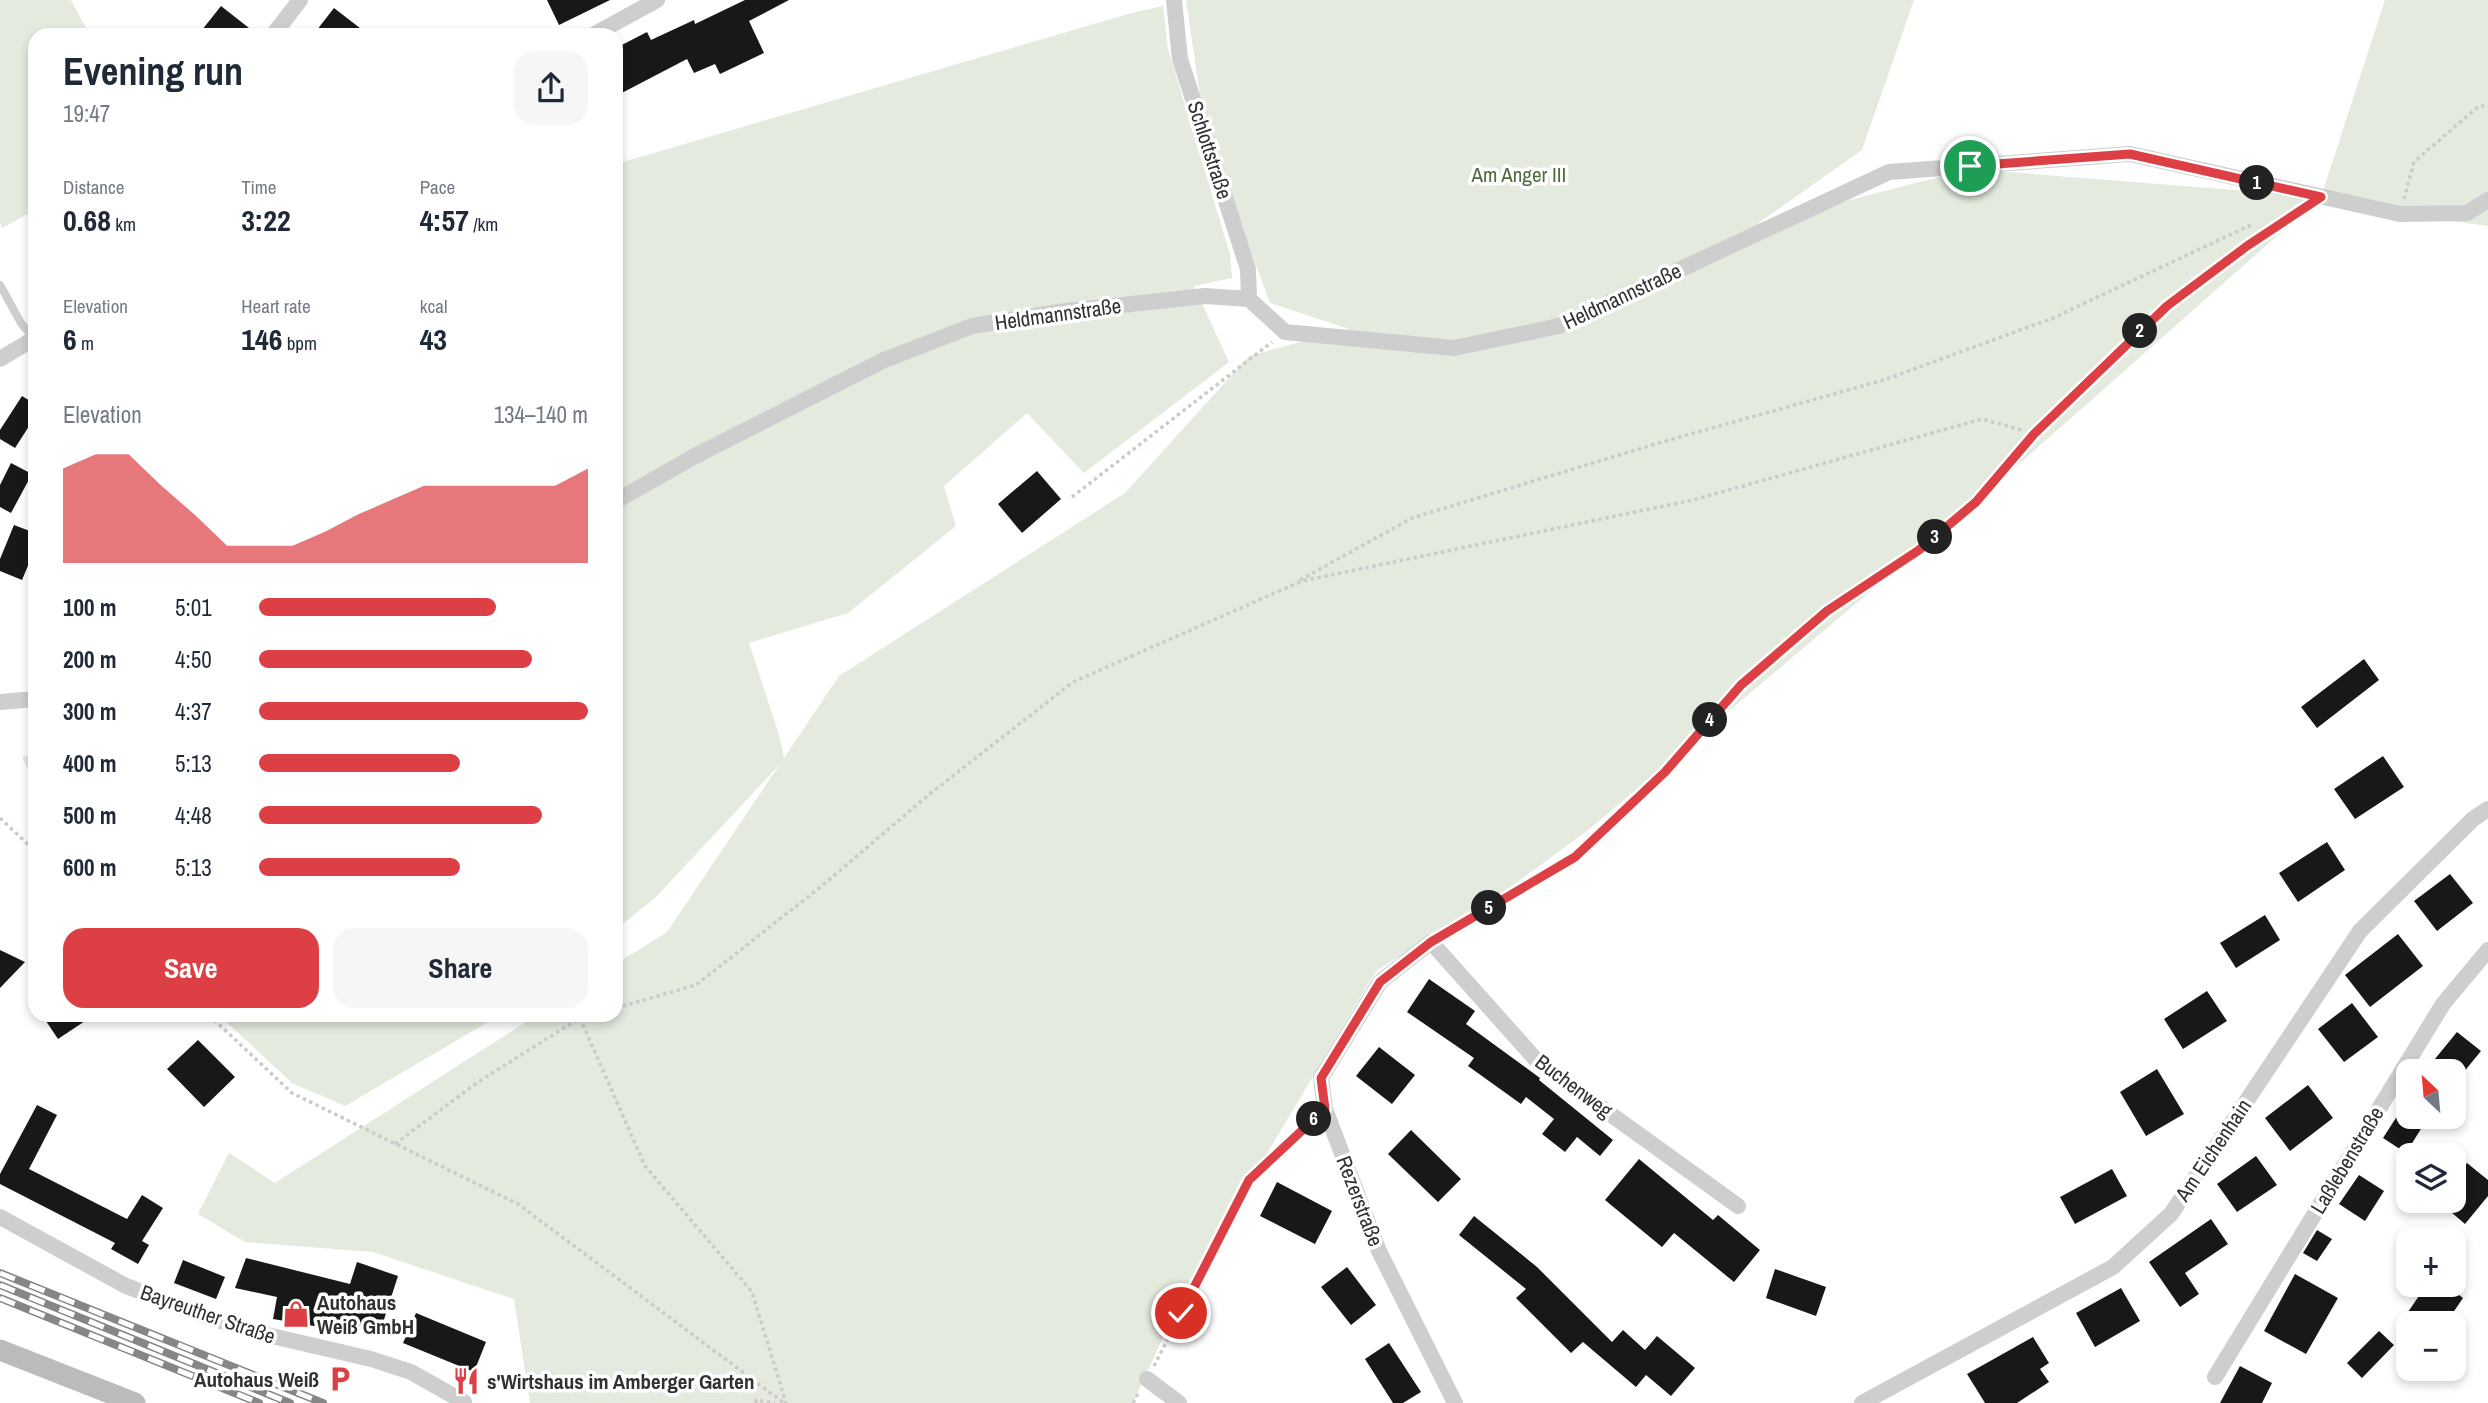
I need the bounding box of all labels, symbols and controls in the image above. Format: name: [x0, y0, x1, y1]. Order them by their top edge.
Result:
text: Evening run: [63, 46, 243, 97]
button: share: [514, 51, 588, 125]
street label: Schlottstraße: [1181, 97, 1239, 203]
text: 19:47: [63, 98, 110, 129]
pin: [1940, 136, 2000, 196]
icon: arrive: [1951, 147, 1989, 185]
park label: Am Anger III: [1471, 160, 1566, 189]
pin: 1: [2240, 166, 2274, 200]
text: 1: [2252, 169, 2261, 195]
text: Distance: [63, 174, 124, 200]
text: Time: [241, 174, 276, 200]
text: Pace: [420, 174, 455, 200]
text: 0.68: [63, 200, 111, 240]
text: 3:22: [241, 200, 291, 240]
text: 4:57: [420, 200, 469, 240]
text: km: [111, 211, 136, 237]
text: /km: [469, 211, 498, 237]
street label: Heldmannstraße: [1558, 256, 1686, 336]
street label: Heldmannstraße: [993, 291, 1123, 337]
text: Elevation: [63, 293, 128, 319]
text: Heart rate: [241, 293, 311, 319]
text: kcal: [420, 293, 447, 319]
pin: 2: [2122, 314, 2158, 348]
text: 2: [2135, 317, 2144, 343]
text: 6: [63, 319, 77, 359]
text: 146: [241, 319, 282, 359]
text: 43: [420, 319, 447, 359]
text: m: [77, 330, 94, 356]
text: bpm: [282, 330, 317, 356]
text: Elevation: [63, 399, 142, 430]
text: 134–140 m: [494, 399, 588, 430]
pin: 3: [1918, 520, 1952, 554]
text: 3: [1930, 523, 1939, 549]
text: 100 m: [63, 592, 116, 623]
text: 5:01: [175, 592, 212, 623]
text: 200 m: [63, 644, 116, 675]
text: 4:50: [175, 644, 212, 675]
text: 300 m: [63, 696, 116, 727]
text: 4:37: [175, 696, 212, 727]
pin: 4: [1692, 702, 1728, 738]
text: 4: [1705, 706, 1714, 732]
text: 400 m: [63, 748, 116, 779]
text: 5:13: [175, 748, 212, 779]
text: 500 m: [63, 800, 116, 831]
text: 4:48: [175, 800, 212, 831]
text: 600 m: [63, 852, 116, 883]
text: 5:13: [175, 852, 212, 883]
pin: 5: [1472, 890, 1506, 926]
text: 5: [1484, 894, 1493, 920]
button: Save: [63, 928, 319, 1008]
button: Share: [333, 928, 588, 1008]
street label: Buchenweg: [1529, 1047, 1619, 1125]
north arrow: [2396, 1059, 2466, 1129]
map controls: [2396, 1059, 2466, 1381]
street label: Am Eichenhain: [2167, 1093, 2258, 1208]
street label: Laßlebenstraße: [2304, 1101, 2390, 1219]
pin: 6: [1296, 1102, 1332, 1136]
text: 6: [1309, 1105, 1318, 1131]
button: layers: [2396, 1143, 2466, 1213]
street label: Rezerstraße: [1329, 1152, 1391, 1250]
button: +: [2396, 1227, 2466, 1297]
street label: Bayreuther Straße: [137, 1277, 279, 1351]
pin: [1151, 1283, 1211, 1343]
place label: Autohaus Weiß GmbH: [317, 1288, 414, 1341]
icon: check: [1162, 1294, 1200, 1332]
shop icon: Autohaus Weiß GmbH: [281, 1299, 311, 1329]
button: −: [2396, 1311, 2466, 1381]
parking icon: Autohaus Weiß: [325, 1364, 355, 1394]
place label: Autohaus Weiß: [194, 1365, 319, 1394]
restaurant icon: s'Wirtshaus im Amberger Garten: [451, 1366, 481, 1396]
place label: s'Wirtshaus im Amberger Garten: [487, 1367, 754, 1396]

